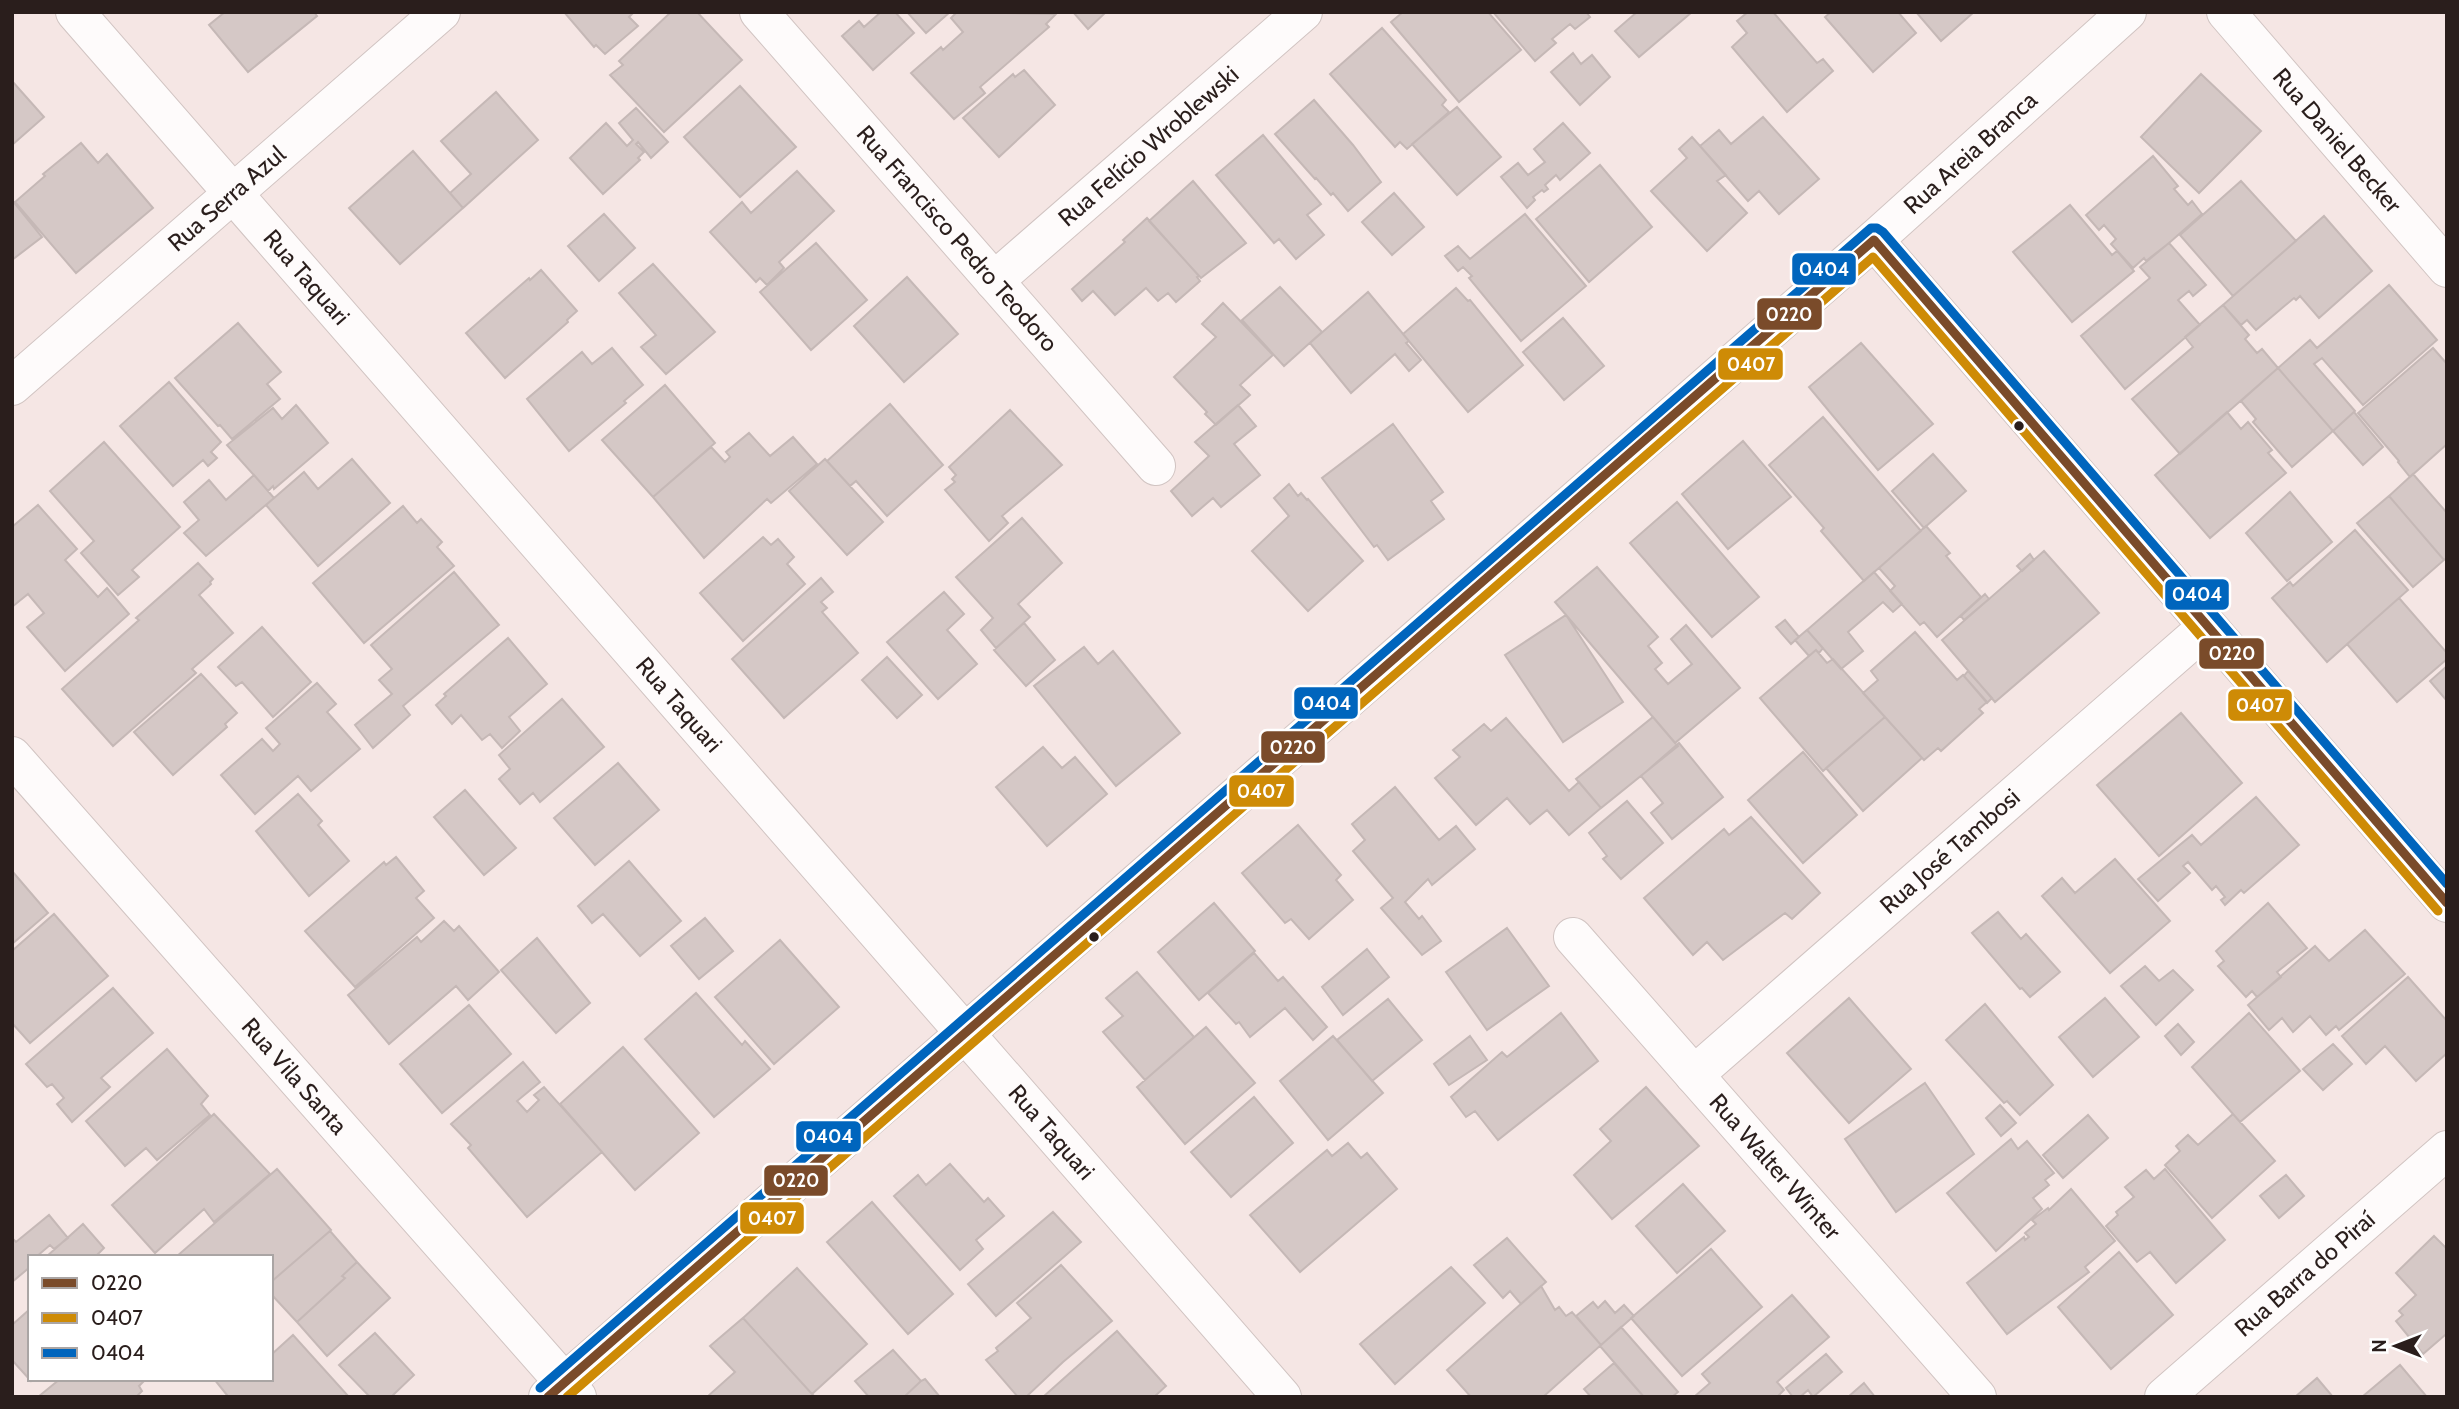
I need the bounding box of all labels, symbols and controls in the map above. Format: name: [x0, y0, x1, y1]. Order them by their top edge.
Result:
street label: Rua Felício Wroblewski: [1052, 60, 1244, 232]
street label: Rua Daniel Becker: [2267, 62, 2408, 219]
street label: Rua Areia Branca: [1898, 85, 2043, 220]
street label: Rua Francisco Pedro Teodoro: [851, 119, 1064, 357]
street label: Rua Serra Azul: [162, 139, 291, 257]
street label: Rua Taquari: [257, 224, 356, 331]
line badge: 0404: [1791, 252, 1857, 286]
text: 0404: [1799, 258, 1849, 281]
line badge: 0220: [1756, 297, 1823, 331]
text: 0220: [1766, 303, 1812, 326]
line badge: 0407: [1717, 347, 1784, 381]
text: 0407: [1727, 353, 1775, 376]
unlabelled marker: [2012, 419, 2026, 433]
line badge: 0404: [2164, 578, 2230, 611]
text: 0404: [2172, 583, 2222, 606]
line badge: 0220: [2198, 637, 2265, 670]
text: 0220: [2209, 642, 2255, 665]
street label: Rua Taquari: [630, 651, 728, 758]
line badge: 0404: [1293, 686, 1359, 720]
line badge: 0407: [2227, 688, 2293, 722]
text: 0404: [1301, 692, 1351, 715]
text: 0407: [2236, 694, 2284, 717]
line badge: 0220: [1260, 730, 1326, 764]
text: 0220: [1270, 736, 1316, 759]
line badge: 0407: [1228, 774, 1295, 808]
text: 0407: [1237, 780, 1285, 803]
street label: Rua José Tambosi: [1874, 782, 2026, 920]
unlabelled marker: [1087, 930, 1101, 944]
street label: Rua Vila Santa: [236, 1012, 354, 1141]
street label: Rua Taquari: [1002, 1078, 1101, 1185]
street label: Rua Walter Winter: [1703, 1088, 1847, 1246]
line badge: 0404: [795, 1120, 862, 1153]
text: 0404: [803, 1125, 853, 1148]
line badge: 0220: [763, 1164, 829, 1197]
text: 0220: [773, 1169, 819, 1192]
line badge: 0407: [739, 1201, 805, 1235]
street label: Rua Barra do Piraí: [2229, 1205, 2380, 1343]
text: 0407: [748, 1207, 796, 1230]
legend: [28, 1255, 273, 1381]
text: 0220: [91, 1270, 142, 1295]
text: 0407: [91, 1305, 143, 1330]
north arrow: [2361, 1311, 2431, 1381]
text: N: [2368, 1339, 2391, 1353]
text: 0404: [91, 1340, 145, 1365]

